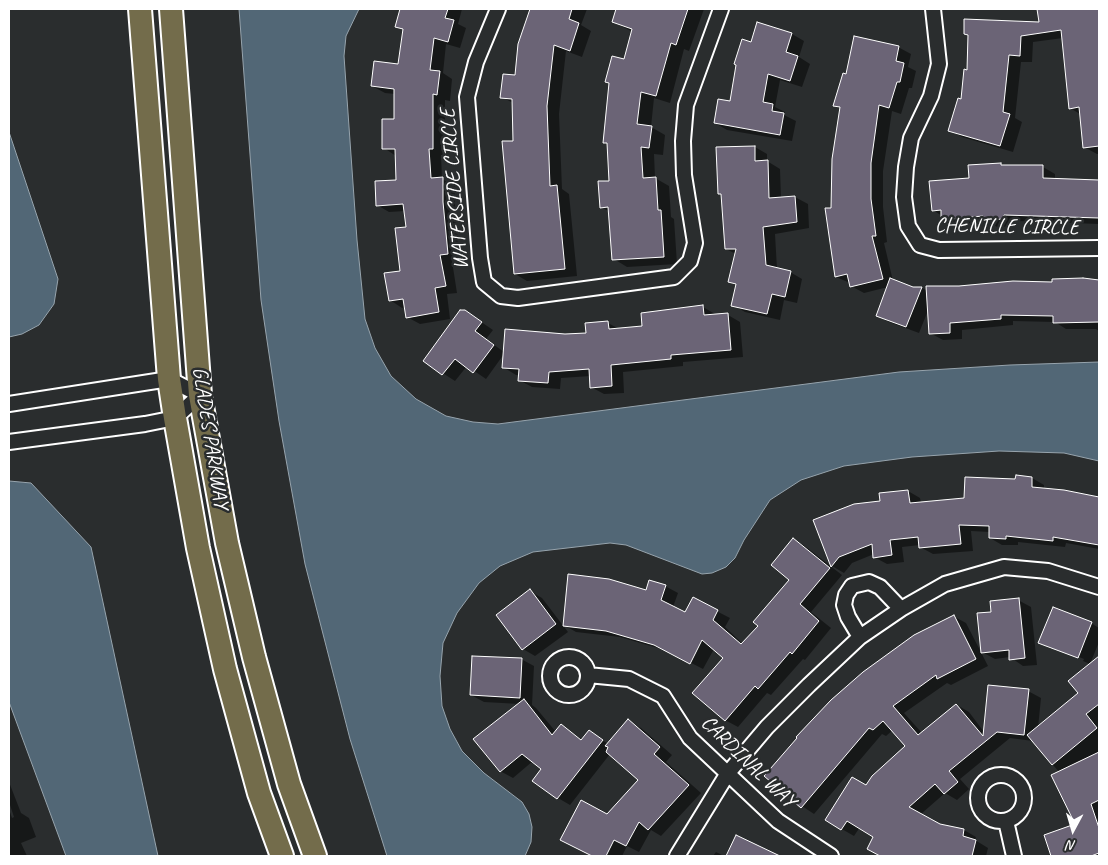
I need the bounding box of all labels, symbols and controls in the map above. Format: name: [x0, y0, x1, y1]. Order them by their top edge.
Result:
street label: WATERSIDE CIRCLE: [435, 107, 475, 271]
street label: CHENILLE CIRCLE: [935, 213, 1079, 241]
street label: GLADES PARKWAY: [186, 365, 234, 511]
street label: CARDINAL WAY: [695, 710, 801, 814]
north arrow: [1048, 805, 1098, 855]
text: N: [1066, 837, 1077, 854]

